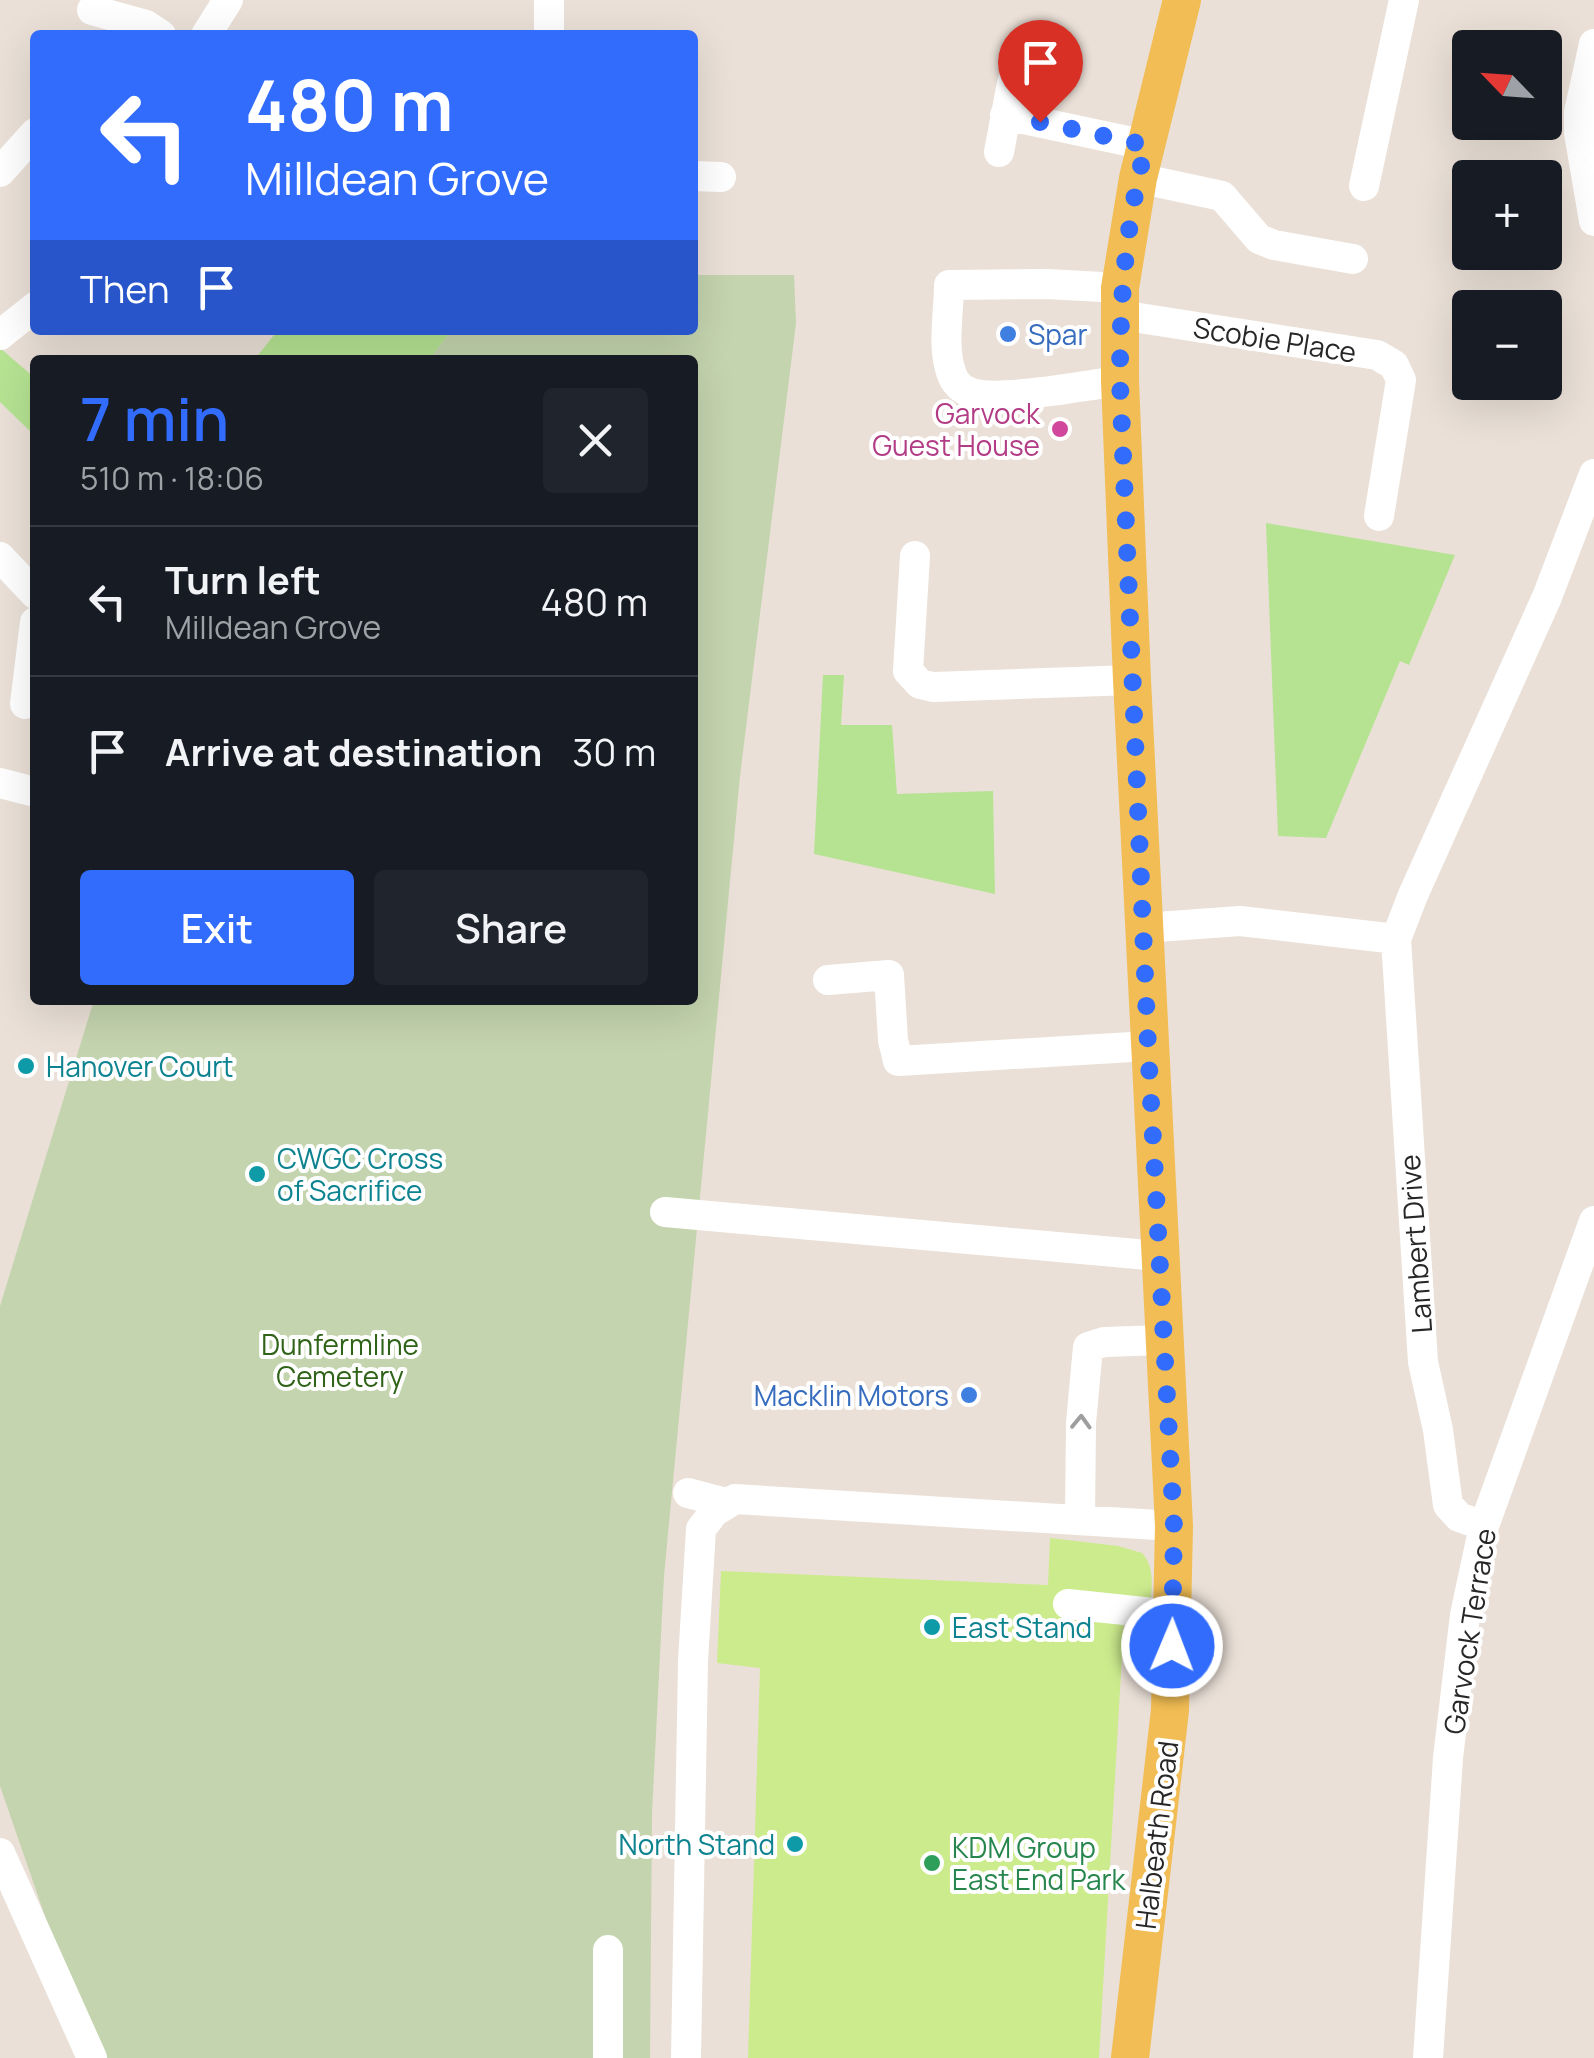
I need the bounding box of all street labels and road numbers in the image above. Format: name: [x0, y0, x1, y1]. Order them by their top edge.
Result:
street label: Scobie Place: [1191, 307, 1359, 371]
street label: Lambert Drive: [1390, 1153, 1440, 1335]
street label: Garvock Terrace: [1434, 1525, 1504, 1737]
street label: Halbeath Road: [1126, 1739, 1186, 1931]

